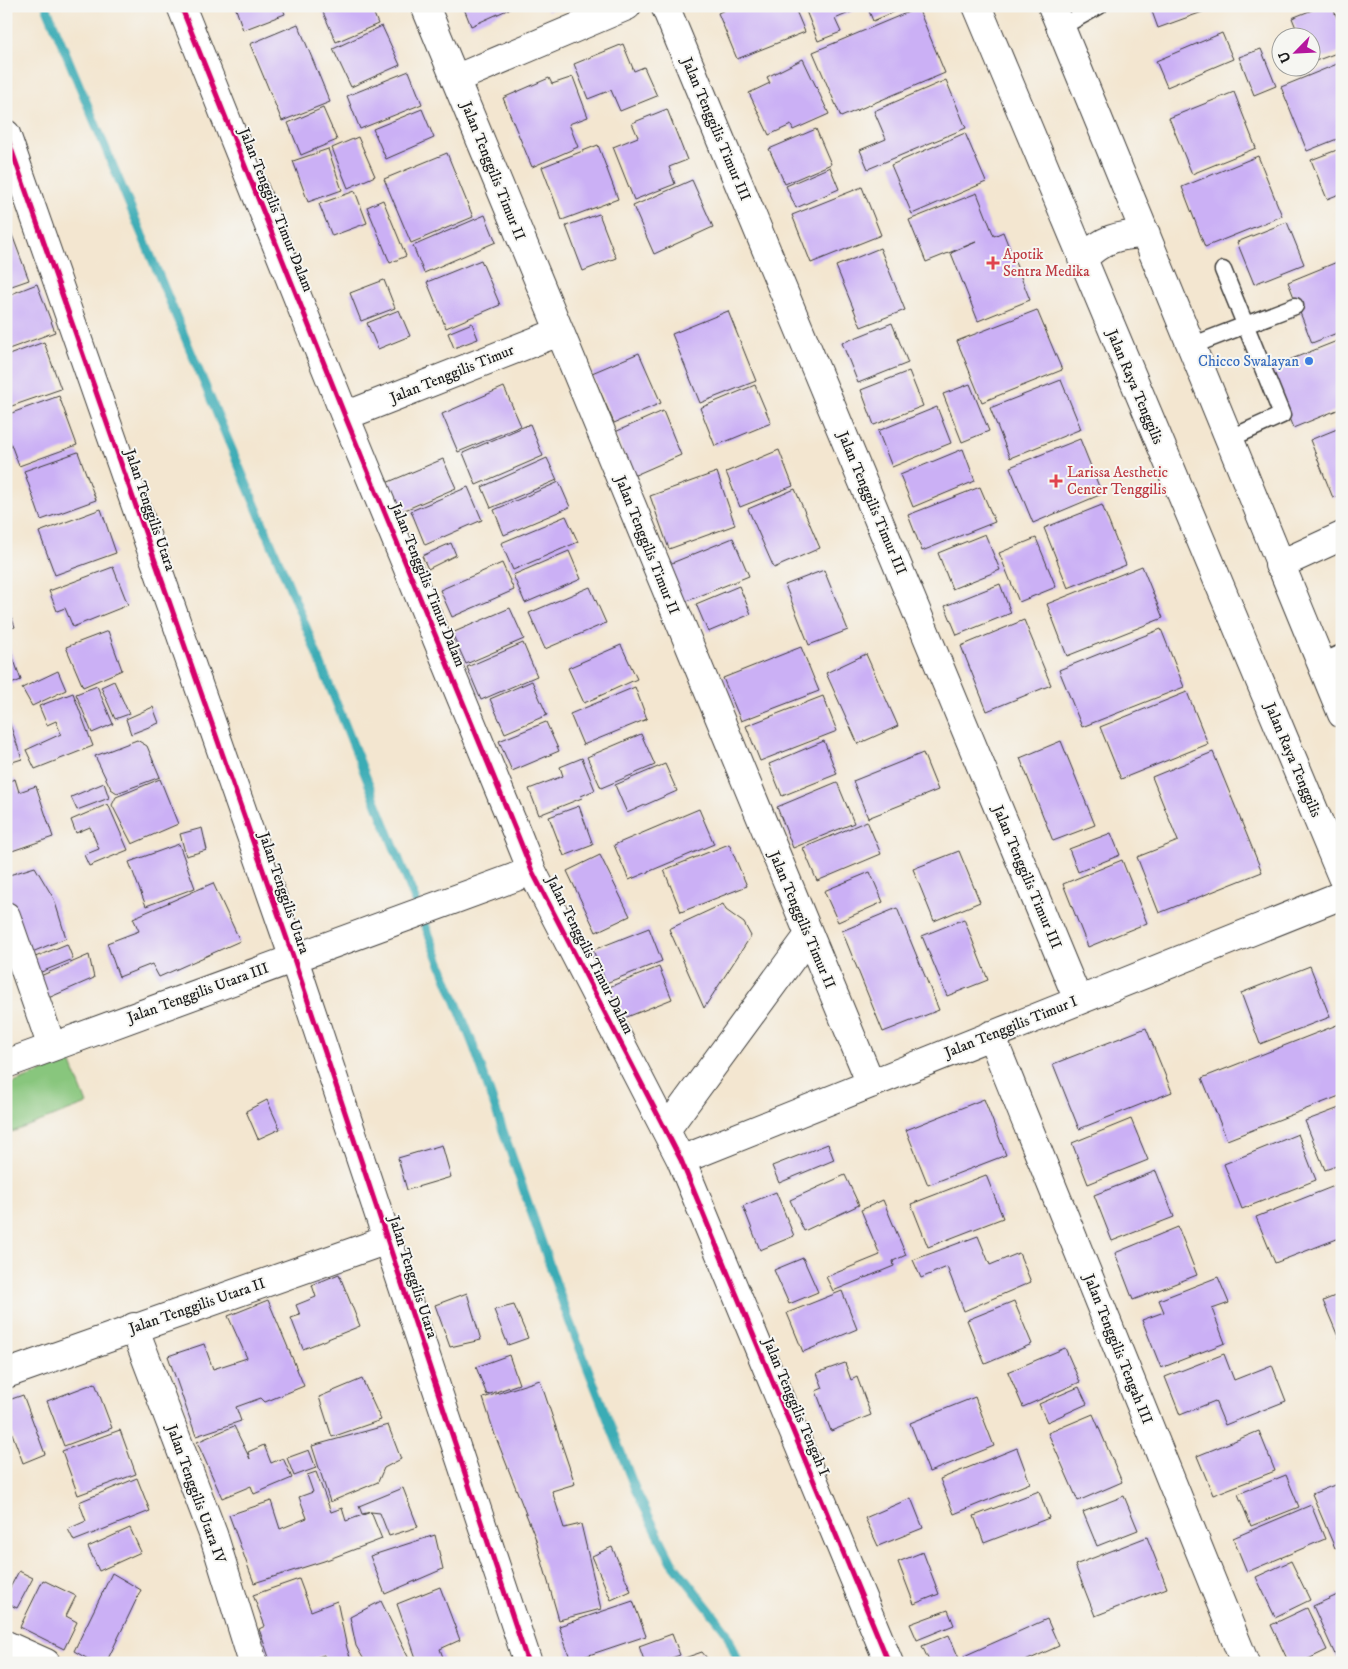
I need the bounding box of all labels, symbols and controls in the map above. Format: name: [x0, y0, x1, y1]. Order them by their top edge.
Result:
north arrow: [1270, 28, 1320, 78]
text: U: [1275, 48, 1295, 65]
street label: Jalan Tenggilis Timur III: [676, 53, 755, 204]
street label: Jalan Tenggilis Timur II: [456, 97, 529, 243]
street label: Jalan Tenggilis Timur Dalam: [234, 123, 318, 295]
place label: Apotik Sentra Medika: [1003, 245, 1090, 281]
marker: Apotik Sentra Medika: [987, 257, 999, 269]
street label: Jalan Raya Tenggilis: [1102, 325, 1168, 447]
street label: Jalan Tenggilis Timur: [385, 340, 517, 408]
place label: Chicco Swalayan: [1198, 352, 1299, 371]
marker: Chicco Swalayan: [1303, 355, 1315, 367]
street label: Jalan Tenggilis Timur III: [832, 427, 911, 578]
street label: Jalan Tenggilis Utara: [120, 445, 180, 574]
place label: Larissa Aesthetic Center Tenggilis: [1067, 463, 1169, 499]
street label: Jalan Tenggilis Timur II: [610, 471, 683, 617]
marker: Larissa Aesthetic Center Tenggilis: [1049, 474, 1063, 488]
street label: Jalan Tenggilis Timur Dalam: [386, 498, 470, 670]
street label: Jalan Raya Tenggilis: [1260, 698, 1326, 820]
street label: Jalan Tenggilis Timur III: [987, 801, 1066, 952]
street label: Jalan Tenggilis Utara: [254, 828, 314, 957]
street label: Jalan Tenggilis Timur II: [764, 846, 840, 992]
street label: Jalan Tenggilis Timur Dalam: [541, 871, 638, 1037]
street label: Jalan Tenggilis Utara III: [123, 959, 271, 1028]
street label: Jalan Tenggilis Timur I: [940, 992, 1080, 1063]
street label: Jalan Tenggilis Utara: [384, 1212, 442, 1341]
street label: Jalan Tenggilis Tengah III: [1078, 1269, 1157, 1427]
street label: Jalan Tenggilis Utara II: [124, 1274, 268, 1339]
street label: Jalan Tenggilis Tengah I: [758, 1333, 834, 1479]
street label: Jalan Tenggilis Utara IV: [161, 1420, 230, 1566]

